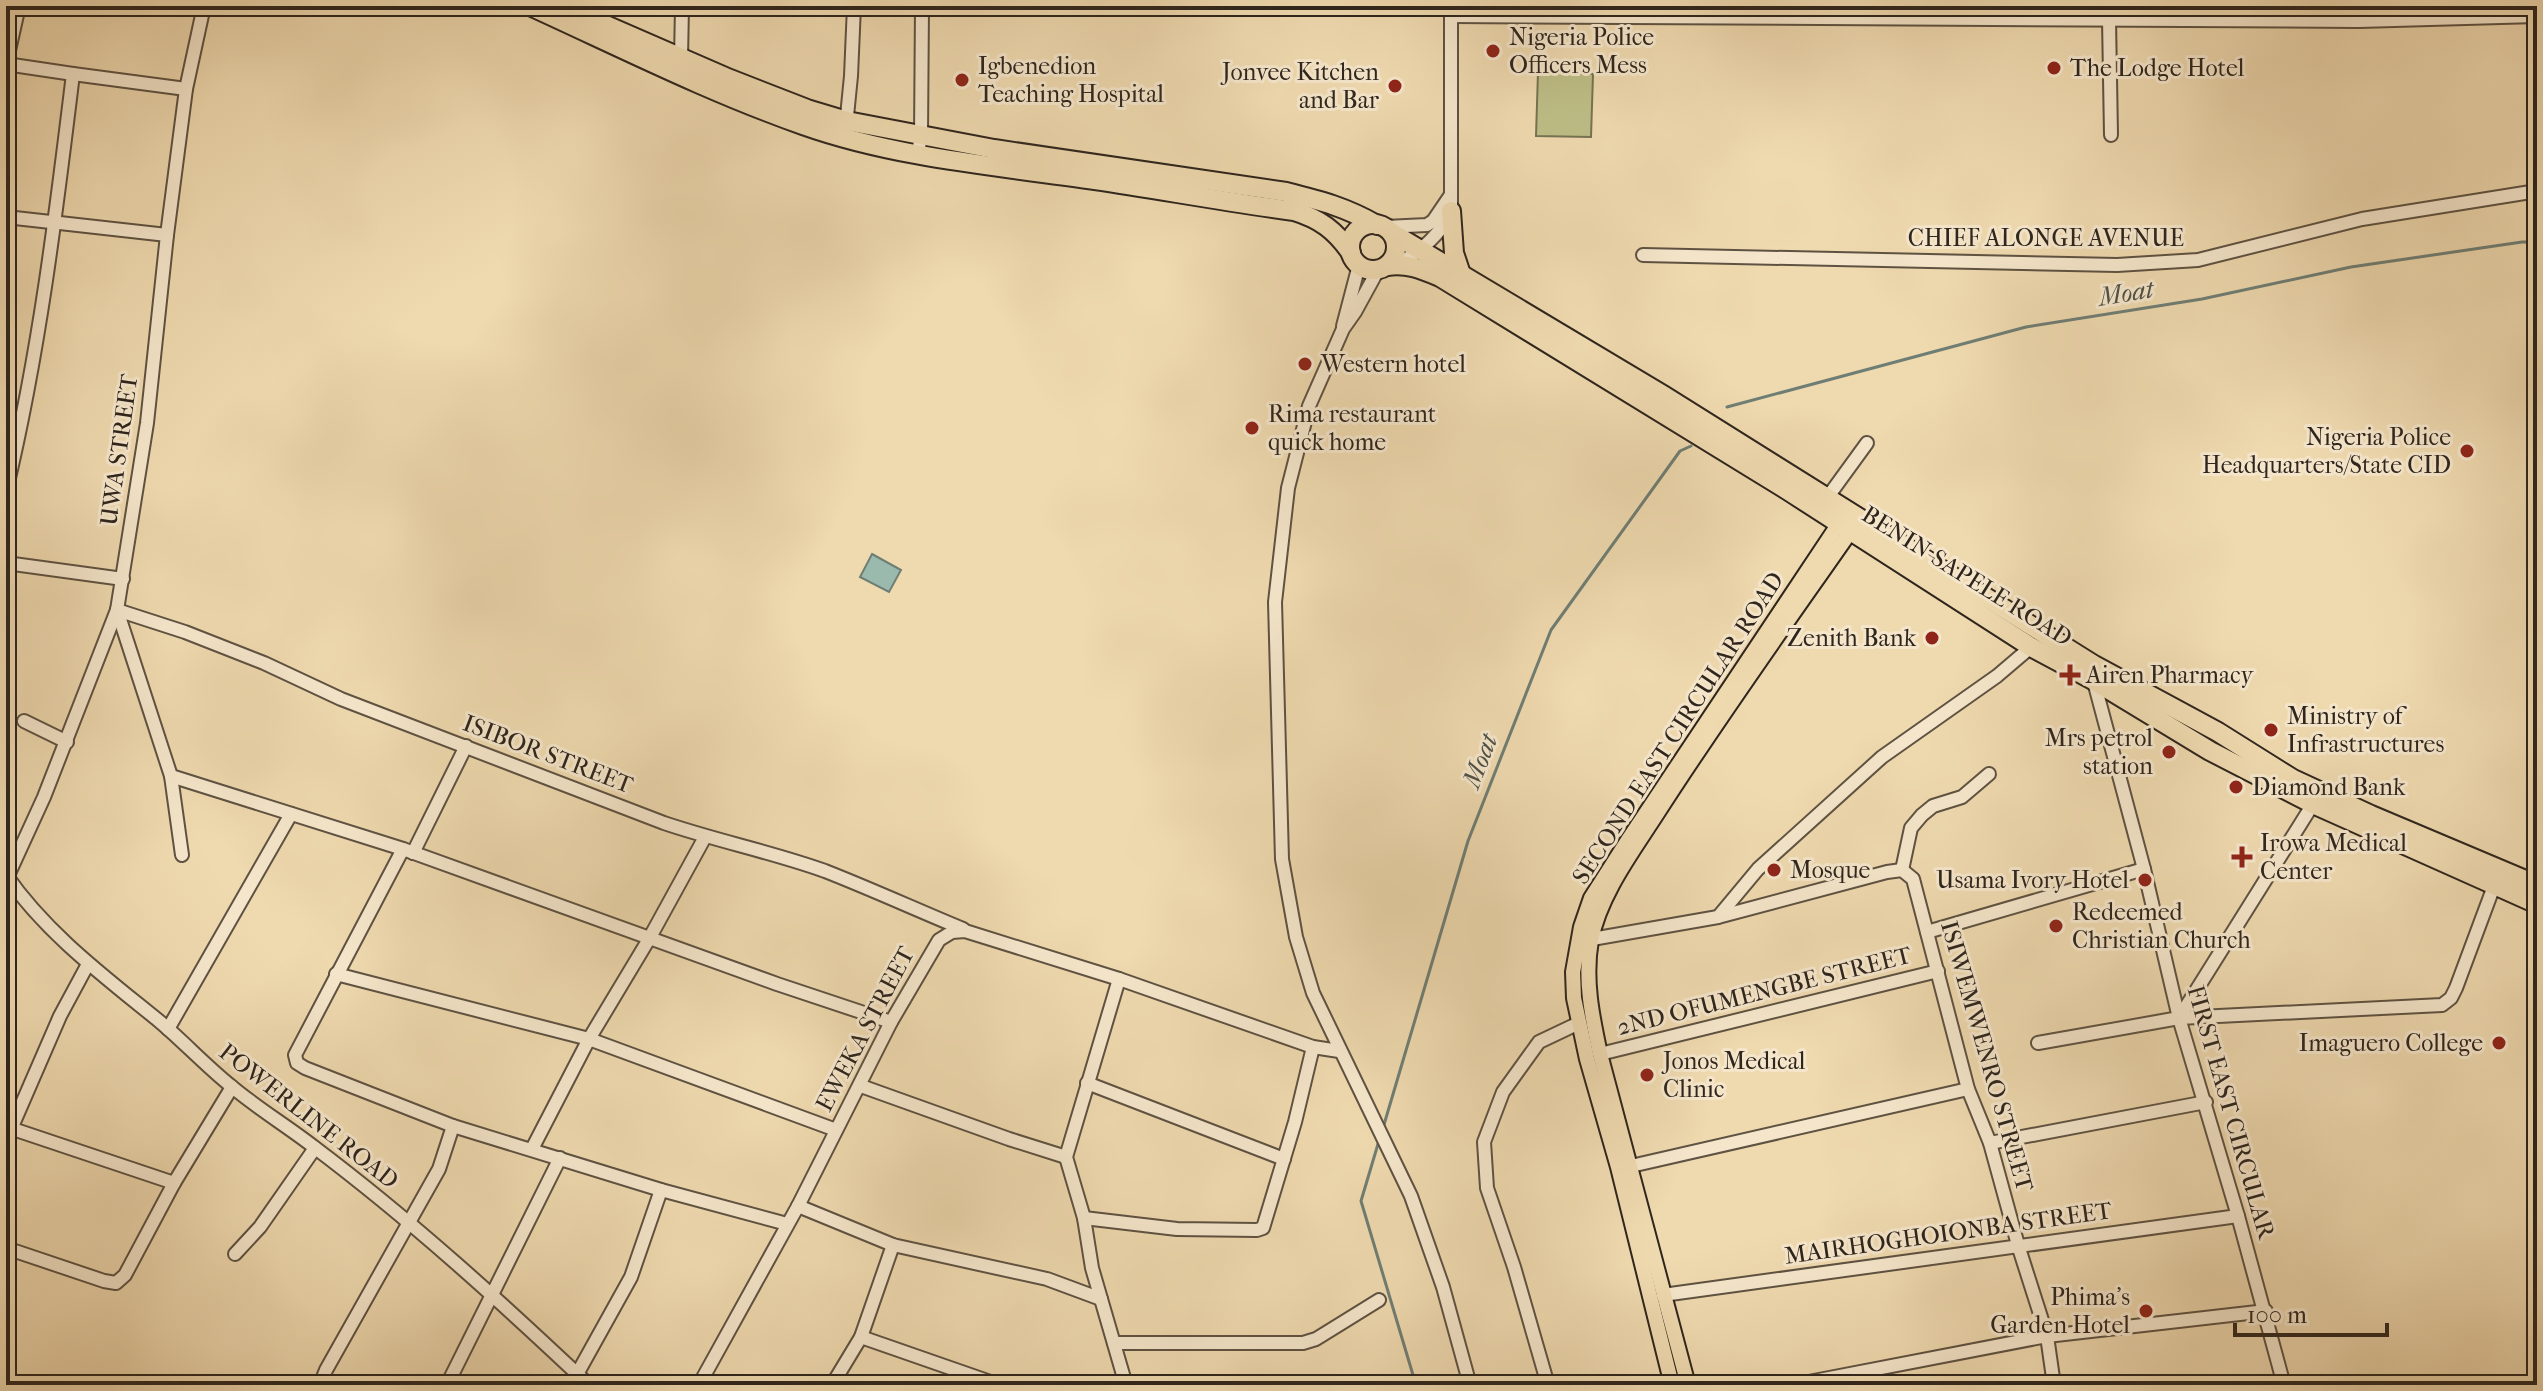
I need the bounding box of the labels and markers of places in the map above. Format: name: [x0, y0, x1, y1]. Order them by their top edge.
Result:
place label: Nigeria Police Officers Mess: [1509, 23, 1654, 79]
marker: Nigeria Police Officers Mess: [1484, 42, 1502, 60]
place label: Igbenedion Teaching Hospital: [978, 52, 1164, 108]
place label: The Lodge Hotel: [2070, 54, 2245, 82]
place label: Jonvee Kitchen and Bar: [1220, 58, 1380, 114]
marker: The Lodge Hotel: [2045, 59, 2063, 77]
marker: Igbenedion Teaching Hospital: [953, 71, 971, 89]
marker: Jonvee Kitchen and Bar: [1386, 77, 1404, 95]
place label: Western hotel: [1320, 350, 1466, 378]
marker: Western hotel: [1296, 355, 1314, 373]
place label: Rima restaurant quick home: [1268, 400, 1437, 456]
marker: Rima restaurant quick home: [1243, 419, 1261, 437]
place label: Nigeria Police Headquarters/State CID: [2202, 423, 2451, 479]
marker: Nigeria Police Headquarters/State CID: [2458, 442, 2476, 460]
place label: Zenith Bank: [1787, 624, 1917, 652]
marker: Zenith Bank: [1923, 629, 1941, 647]
place label: Airen Pharmacy: [2085, 661, 2254, 689]
marker: Airen Pharmacy: [2061, 666, 2079, 684]
place label: Ministry of Infrastructures: [2287, 702, 2444, 758]
marker: Ministry of Infrastructures: [2262, 721, 2280, 739]
place label: Mrs petrol station: [2045, 724, 2153, 780]
marker: Mrs petrol station: [2160, 743, 2178, 761]
place label: Diamond Bank: [2252, 773, 2406, 801]
marker: Diamond Bank: [2227, 778, 2245, 796]
place label: Irowa Medical Center: [2260, 829, 2407, 885]
marker: Irowa Medical Center: [2231, 846, 2253, 868]
place label: Mosque: [1790, 856, 1871, 884]
marker: Mosque: [1765, 861, 1783, 879]
place label: Usama Ivory Hotel: [1936, 866, 2129, 894]
marker: Usama Ivory Hotel: [2136, 871, 2154, 889]
place label: Redeemed Christian Church: [2072, 898, 2251, 954]
marker: Redeemed Christian Church: [2047, 917, 2065, 935]
place label: Imaguero College: [2299, 1029, 2483, 1057]
marker: Imaguero College: [2490, 1034, 2508, 1052]
place label: Jonos Medical Clinic: [1661, 1047, 1806, 1103]
marker: Jonos Medical Clinic: [1638, 1066, 1656, 1084]
place label: Phima's Garden Hotel: [1990, 1283, 2130, 1339]
marker: Phima's Garden Hotel: [2137, 1302, 2155, 1320]

